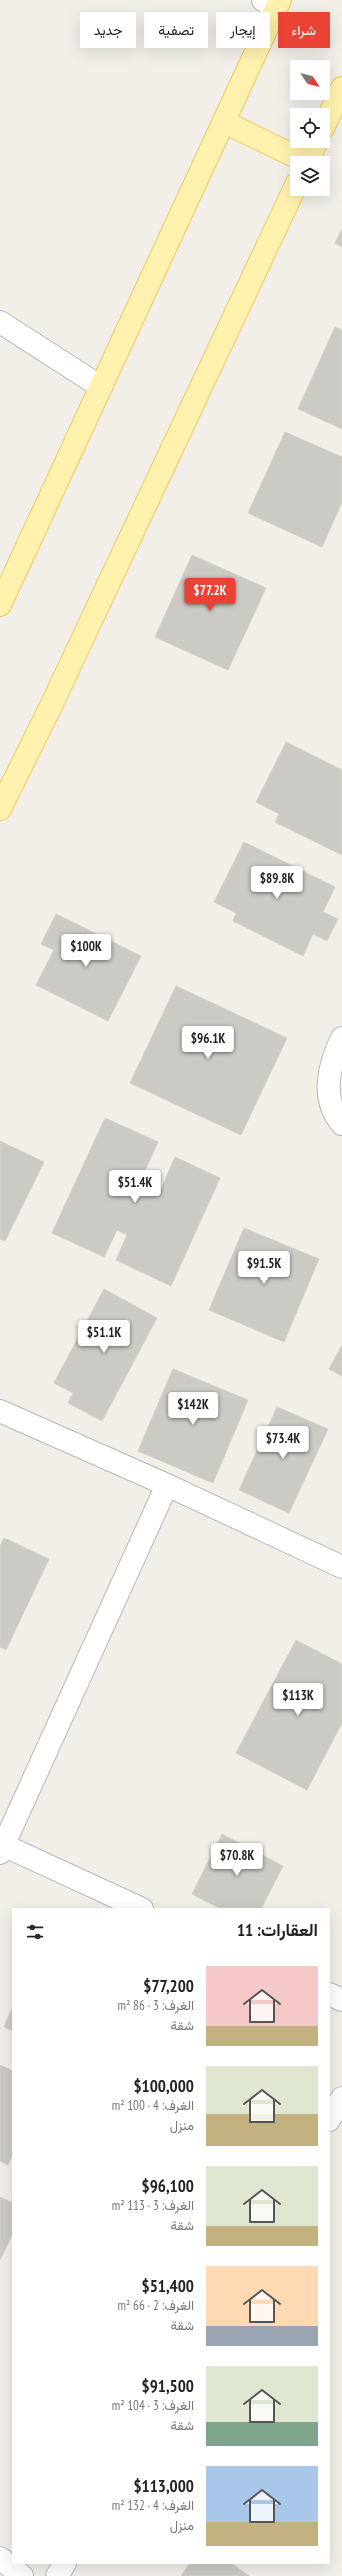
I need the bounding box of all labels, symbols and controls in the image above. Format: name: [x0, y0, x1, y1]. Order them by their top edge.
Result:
chip: جديد: [80, 12, 136, 48]
chip: تصفية: [144, 12, 208, 48]
chip: إيجار: [216, 12, 270, 48]
chip: شراء: [278, 12, 330, 48]
north arrow: [290, 60, 330, 100]
map controls: [290, 60, 330, 196]
button: locate: [290, 108, 330, 148]
button: layers: [290, 156, 330, 196]
pin: $77.2K: [177, 578, 243, 612]
text: $77.2K: [193, 582, 227, 599]
pin: $89.8K: [244, 866, 310, 900]
text: $89.8K: [260, 870, 294, 887]
pin: $100K: [58, 934, 114, 968]
text: $100K: [70, 938, 102, 955]
pin: $96.1K: [175, 1026, 241, 1060]
text: $96.1K: [191, 1030, 225, 1047]
pin: $51.4K: [102, 1170, 168, 1204]
text: $51.4K: [118, 1174, 152, 1191]
pin: $91.5K: [231, 1251, 297, 1285]
text: $91.5K: [247, 1255, 281, 1272]
pin: $51.1K: [71, 1320, 137, 1354]
text: $51.1K: [87, 1324, 121, 1341]
pin: $142K: [165, 1392, 221, 1426]
text: $142K: [177, 1396, 209, 1413]
pin: $73.4K: [250, 1426, 316, 1460]
text: $73.4K: [266, 1430, 300, 1447]
pin: $113K: [270, 1683, 326, 1717]
text: $113K: [282, 1687, 314, 1704]
pin: $70.8K: [204, 1843, 270, 1877]
text: $70.8K: [220, 1847, 254, 1864]
text: العقارات: 11: [237, 1919, 318, 1941]
icon: filters: [24, 1921, 46, 1943]
text: $77,200: [143, 1975, 194, 1997]
icon: home: [238, 1982, 286, 2030]
text: الغرف: 3 · 86 m²: [118, 1997, 194, 2014]
text: شقة: [171, 2017, 194, 2034]
text: $100,000: [133, 2075, 194, 2097]
icon: home: [238, 2082, 286, 2130]
text: الغرف: 4 · 100 m²: [112, 2097, 194, 2114]
text: منزل: [170, 2117, 194, 2134]
text: $96,100: [142, 2175, 194, 2197]
icon: home: [238, 2182, 286, 2230]
text: الغرف: 3 · 113 m²: [112, 2197, 194, 2214]
text: شقة: [171, 2217, 194, 2234]
text: $51,400: [142, 2275, 194, 2297]
icon: home: [238, 2282, 286, 2330]
text: الغرف: 2 · 66 m²: [118, 2297, 194, 2314]
text: شقة: [171, 2317, 194, 2334]
text: $91,500: [142, 2375, 194, 2397]
icon: home: [238, 2382, 286, 2430]
text: الغرف: 3 · 104 m²: [112, 2397, 194, 2414]
text: شقة: [171, 2417, 194, 2434]
text: $113,000: [133, 2475, 194, 2497]
icon: home: [238, 2482, 286, 2530]
text: الغرف: 4 · 132 m²: [112, 2497, 194, 2514]
text: منزل: [170, 2517, 194, 2534]

